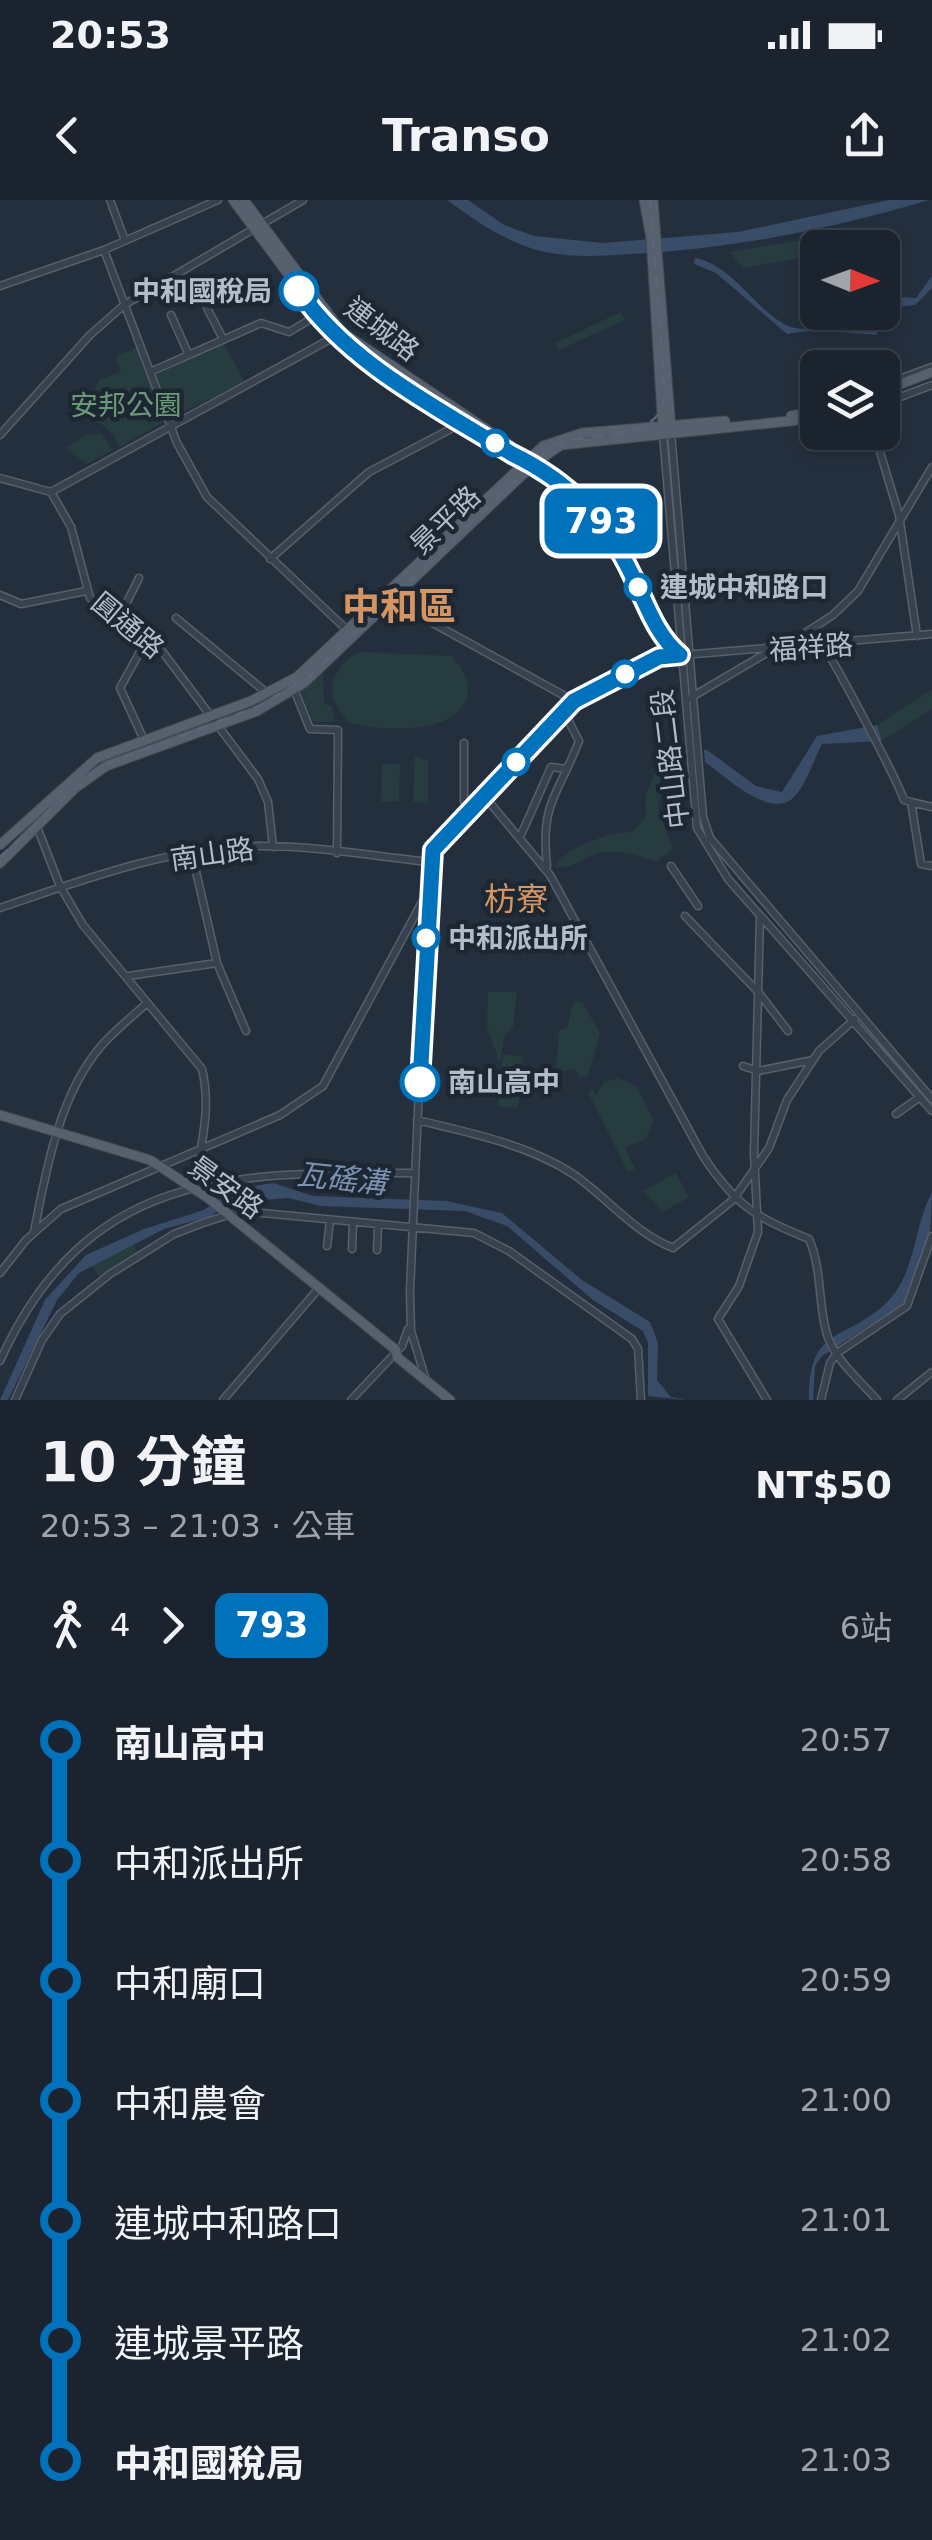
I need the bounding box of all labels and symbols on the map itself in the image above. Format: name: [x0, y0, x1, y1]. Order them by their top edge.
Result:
north arrow: [800, 230, 900, 330]
marker: 中和國稅局: [280, 272, 318, 310]
place label: 中和國稅局: [132, 275, 272, 308]
street label: 連城路: [338, 291, 425, 368]
park label: 安邦公園: [70, 389, 182, 422]
unlabelled marker: [482, 430, 508, 456]
street label: 景平路: [404, 479, 487, 561]
line badge: 793: [544, 488, 658, 554]
place label: 連城中和路口: [660, 571, 828, 604]
marker: 連城中和路口: [625, 574, 651, 600]
district label: 中和區: [342, 585, 456, 629]
street label: 圓通路: [85, 586, 170, 665]
street label: 福祥路: [768, 628, 854, 667]
unlabelled marker: [612, 661, 638, 687]
street label: 中山路二段: [646, 687, 695, 830]
unlabelled marker: [503, 749, 529, 775]
street label: 南山路: [168, 832, 256, 877]
district label: 枋寮: [484, 880, 548, 918]
place label: 中和派出所: [448, 922, 588, 955]
marker: 中和派出所: [413, 925, 439, 951]
marker: 南山高中: [401, 1063, 439, 1101]
place label: 南山高中: [448, 1066, 560, 1099]
street label: 景安路: [182, 1149, 269, 1225]
water label: 瓦磘溝: [295, 1156, 393, 1201]

